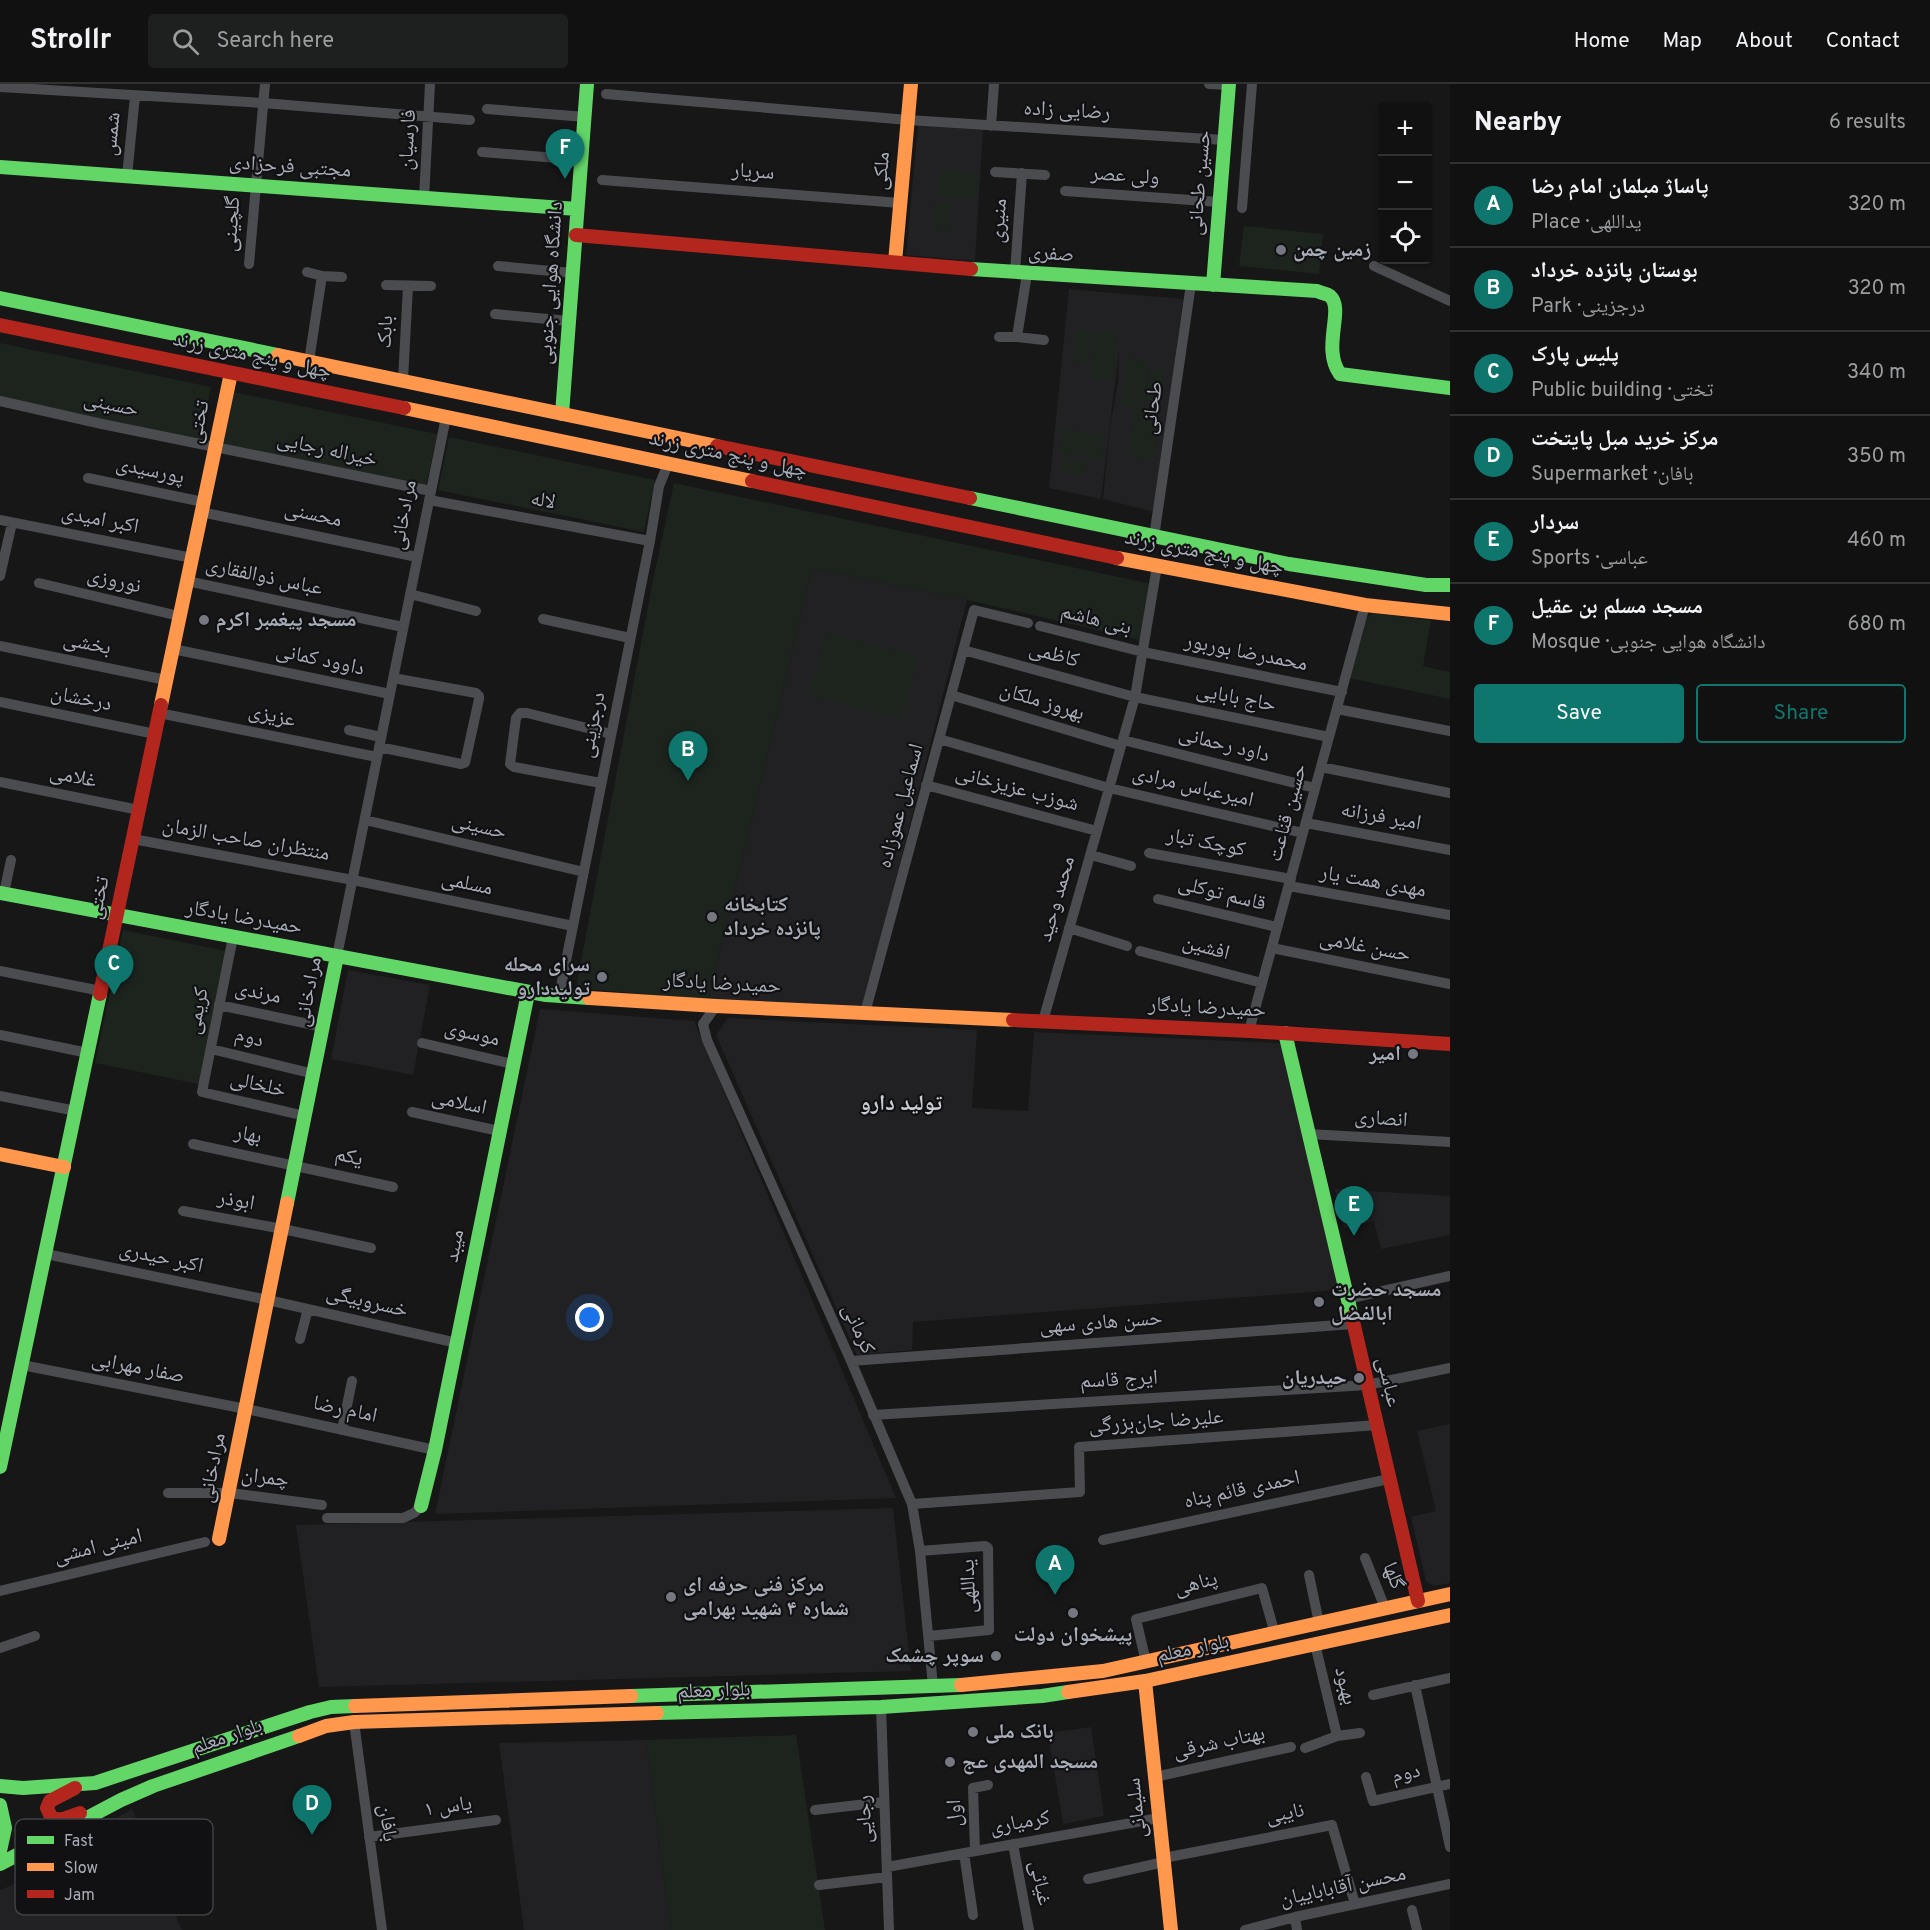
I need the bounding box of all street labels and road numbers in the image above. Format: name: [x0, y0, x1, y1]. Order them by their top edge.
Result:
street label: رضایی زاده: [1023, 95, 1111, 127]
street label: فارسیان: [393, 109, 423, 171]
street label: شمس: [96, 111, 128, 157]
street label: حسین طحانی: [1182, 129, 1218, 237]
street label: مجتبی فرحزادی: [228, 149, 352, 185]
street label: ملکی: [867, 150, 897, 192]
street label: سریار: [730, 157, 775, 187]
street label: ولی عصر: [1089, 160, 1160, 192]
street label: گلچینی: [217, 195, 247, 253]
street label: منیری: [984, 198, 1014, 244]
street label: دانشگاه هوایی جنوبی: [532, 201, 570, 365]
street label: صفری: [1027, 239, 1075, 269]
street label: بابک: [372, 315, 400, 349]
street label: چهل و پنج متری زرند: [170, 326, 334, 386]
street label: طحانی: [1136, 380, 1170, 436]
street label: حسینی: [81, 386, 141, 424]
street label: تختی: [181, 398, 217, 446]
street label: چهل و پنج متری زرند: [646, 425, 810, 485]
street label: خیراله رجایی: [274, 426, 380, 474]
street label: پورسیدی: [113, 451, 187, 491]
street label: مرادخانی: [384, 478, 424, 552]
street label: لاله: [528, 486, 558, 516]
street label: محسنی: [282, 496, 344, 534]
street label: اکبر امیدی: [59, 499, 141, 541]
street label: چهل و پنج متری زرند: [1122, 524, 1286, 582]
street label: عباس ذوالفقاری: [203, 551, 325, 603]
street label: نوروزی: [84, 562, 144, 600]
street label: بنی هاشم: [1058, 598, 1134, 642]
street label: بخشی: [61, 626, 113, 662]
street label: محمدرضا بوربور: [1181, 628, 1310, 678]
street label: کاظمی: [1026, 635, 1082, 675]
street label: داوود کمانی: [273, 637, 367, 683]
street label: بهروز ملکان: [996, 676, 1088, 728]
street label: حاج بابایی: [1194, 677, 1278, 719]
street label: درخشان: [48, 680, 114, 718]
street label: درجزینی: [573, 690, 613, 760]
street label: عزیزی: [246, 698, 299, 734]
street label: داود رحمانی: [1176, 721, 1272, 769]
street label: اسماعیل عموزاده: [871, 741, 931, 871]
street label: غلامی: [47, 759, 99, 795]
street label: شوزب عزیزخانی: [952, 760, 1082, 818]
street label: امیرعباس مرادی: [1130, 760, 1256, 814]
street label: حسین قناعت: [1262, 761, 1314, 865]
street label: امیر فرزانه: [1339, 797, 1423, 837]
street label: حسینی: [449, 808, 509, 846]
street label: منتظران صاحب الزمان: [160, 812, 332, 868]
street label: کوچک تبار: [1163, 822, 1248, 864]
street label: محمد وحید: [1032, 853, 1082, 945]
street label: مهدی همت یار: [1317, 859, 1428, 905]
street label: مسلمی: [439, 865, 495, 903]
street label: قاسم توکلی: [1175, 870, 1269, 918]
street label: تختی: [81, 874, 117, 922]
street label: حمیدرضا یادگار: [183, 894, 304, 942]
street label: حسن غلامی: [1317, 925, 1413, 969]
street label: افشین: [1180, 929, 1232, 967]
street label: مرادخانی: [289, 955, 329, 1029]
street label: حمیدرضا یادگار: [662, 967, 782, 1001]
street label: مرندی: [232, 975, 284, 1011]
street label: کریمی: [180, 985, 216, 1037]
street label: حمیدرضا یادگار: [1147, 991, 1267, 1025]
street label: موسوی: [442, 1015, 502, 1053]
street label: دوم: [232, 1021, 266, 1055]
street label: خلخالی: [227, 1065, 289, 1105]
street label: اسلامی: [429, 1084, 489, 1122]
street label: انصاری: [1353, 1104, 1409, 1134]
street label: بهار: [231, 1119, 264, 1151]
street label: یکم: [332, 1141, 366, 1173]
street label: ابوذر: [214, 1184, 257, 1218]
street label: میبد: [439, 1227, 471, 1265]
street label: اکبر حیدری: [117, 1236, 205, 1280]
street label: خسروبیگی: [324, 1280, 410, 1324]
street label: کرمانی: [835, 1300, 881, 1359]
street label: حسن هادی سهی: [1039, 1305, 1163, 1341]
street label: صفار مهرابی: [89, 1346, 187, 1390]
street label: عباسی: [1369, 1354, 1407, 1410]
street label: ایرج قاسم: [1079, 1364, 1159, 1396]
street label: امام رضا: [310, 1390, 380, 1430]
street label: علیرضا جان‌بزرگی: [1088, 1404, 1225, 1440]
street label: مرادخانی: [193, 1431, 233, 1505]
street label: چمران: [240, 1462, 290, 1494]
street label: احمدی قائم پناه: [1181, 1465, 1303, 1515]
street label: امینی امشی: [51, 1523, 145, 1571]
street label: یداللهی: [955, 1558, 983, 1614]
street label: گلها: [1376, 1558, 1411, 1594]
street label: پناهی: [1172, 1566, 1220, 1602]
street label: بلوار معلم: [1154, 1628, 1232, 1670]
street label: بهبود: [1327, 1664, 1363, 1708]
street label: بلوار معلم: [677, 1676, 751, 1706]
street label: بلوار معلم: [188, 1712, 266, 1762]
street label: بهتاب شرقی: [1171, 1720, 1267, 1766]
street label: دوم: [1389, 1758, 1423, 1790]
street label: سلیمانی: [1120, 1776, 1154, 1840]
street label: یاس ۱: [422, 1790, 474, 1824]
street label: رجایی: [851, 1794, 879, 1844]
street label: نایبی: [1263, 1797, 1307, 1831]
street label: اول: [941, 1799, 969, 1827]
street label: بافان: [371, 1803, 403, 1843]
street label: کرمیاری: [988, 1804, 1053, 1842]
street label: غیاثی: [1022, 1858, 1058, 1908]
street label: محسن آقاباباییان: [1277, 1860, 1409, 1914]

